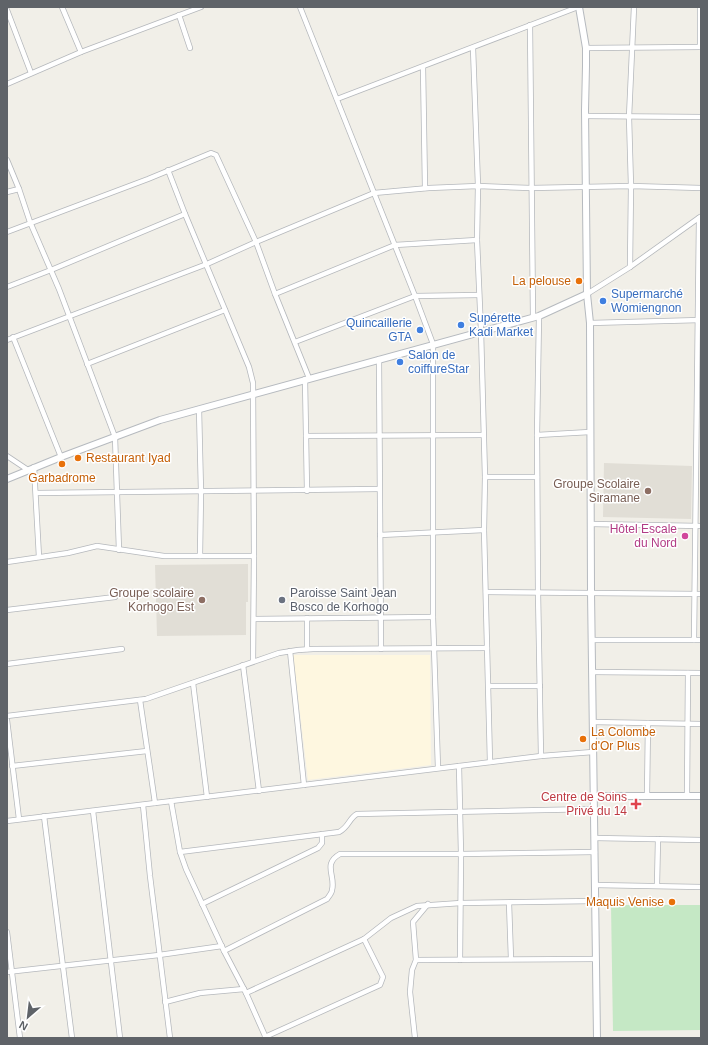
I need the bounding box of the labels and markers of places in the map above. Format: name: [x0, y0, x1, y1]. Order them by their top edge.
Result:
place label: La pelouse: [512, 274, 571, 288]
marker: La pelouse: [574, 276, 584, 286]
place label: Supermarché Womiengnon: [611, 287, 683, 315]
marker: Supermarché Womiengnon: [598, 296, 608, 306]
place label: Supérette Kadi Market: [469, 311, 534, 339]
place label: Quincaillerie GTA: [346, 316, 412, 344]
marker: Supérette Kadi Market: [456, 320, 466, 330]
marker: Quincaillerie GTA: [415, 325, 425, 335]
place label: Salon de coiffureStar: [408, 348, 469, 376]
marker: Salon de coiffureStar: [395, 357, 405, 367]
place label: Restaurant Iyad: [86, 451, 171, 465]
marker: Restaurant Iyad: [73, 453, 83, 463]
marker: Garbadrome: [57, 459, 67, 469]
place label: Garbadrome: [28, 471, 96, 485]
place label: Groupe Scolaire Siramane: [553, 477, 640, 505]
marker: Groupe Scolaire Siramane: [643, 486, 653, 496]
place label: Hôtel Escale du Nord: [610, 522, 677, 550]
marker: Hôtel Escale du Nord: [680, 531, 690, 541]
place label: Groupe scolaire Korhogo Est: [109, 586, 195, 614]
place label: Paroisse Saint Jean Bosco de Korhogo: [290, 586, 397, 614]
marker: Groupe scolaire Korhogo Est: [197, 595, 207, 605]
marker: Paroisse Saint Jean Bosco de Korhogo: [277, 595, 287, 605]
place label: La Colombe d'Or Plus: [591, 725, 656, 753]
marker: La Colombe d'Or Plus: [578, 734, 588, 744]
place label: Centre de Soins Privé du 14: [541, 790, 627, 818]
marker: Centre de Soins Privé du 14: [630, 798, 642, 810]
place label: Maquis Venise: [586, 895, 664, 909]
marker: Maquis Venise: [667, 897, 677, 907]

